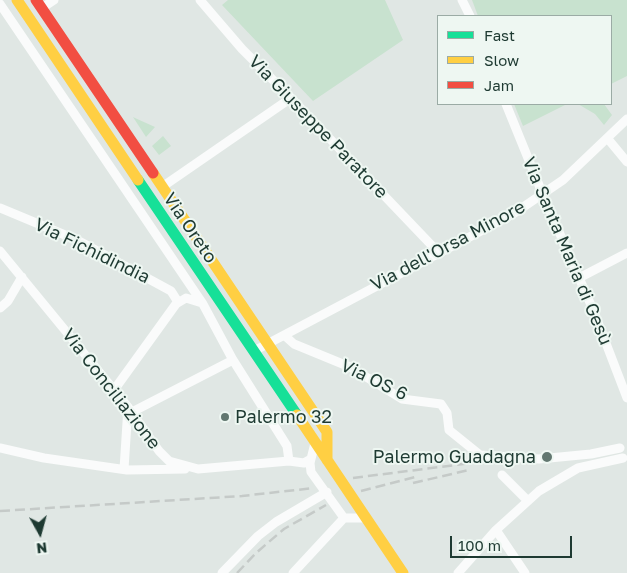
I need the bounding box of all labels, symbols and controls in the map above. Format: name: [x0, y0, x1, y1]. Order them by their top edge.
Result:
legend: [437, 15, 612, 105]
text: Fast: [484, 26, 515, 44]
street label: Via Giuseppe Paratore: [244, 51, 392, 203]
text: Slow: [484, 51, 519, 69]
text: Jam: [484, 76, 514, 94]
street label: Via Santa Maria di Gesù: [518, 154, 616, 348]
street label: Via Oreto: [159, 189, 221, 267]
street label: Via dell'Orsa Minore: [367, 196, 529, 296]
street label: Via Fichidindia: [31, 214, 153, 288]
street label: Via Conciliazione: [57, 324, 165, 454]
street label: Via OS 6: [337, 355, 411, 405]
place label: Palermo 32: [235, 406, 332, 428]
marker: Palermo 32: [219, 411, 231, 423]
place label: Palermo Guadagna: [373, 446, 536, 468]
marker: Palermo Guadagna: [540, 450, 554, 464]
north arrow: [15, 508, 65, 558]
scale bar: [452, 526, 574, 558]
text: 100 m: [458, 536, 501, 554]
text: N: [36, 539, 48, 557]

